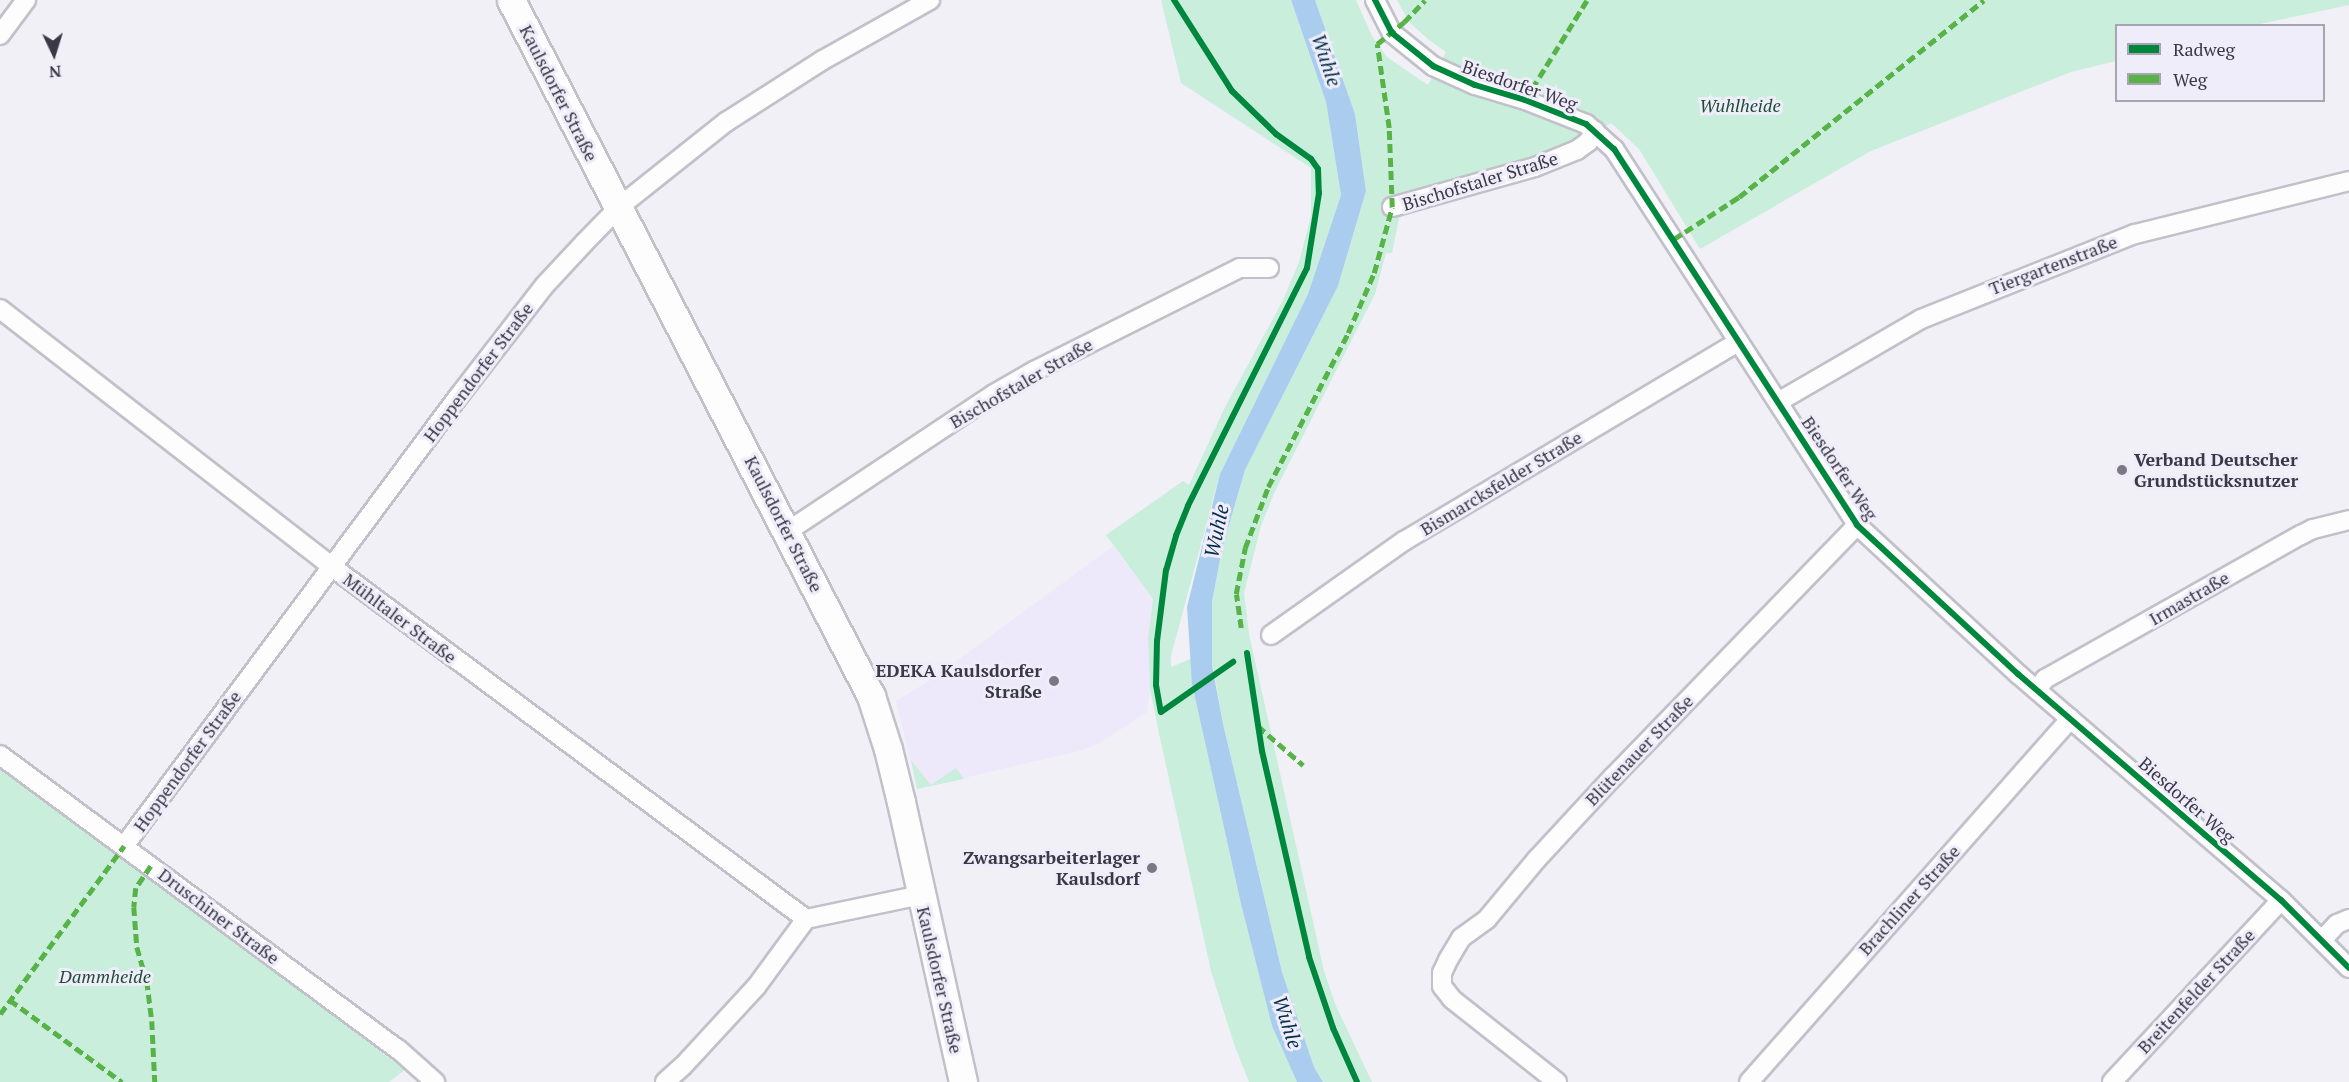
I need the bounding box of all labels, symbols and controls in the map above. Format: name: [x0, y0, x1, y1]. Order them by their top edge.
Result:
street label: Kaulsdorfer Straße: [515, 21, 603, 165]
north arrow: [24, 24, 84, 84]
legend: [2115, 24, 2325, 102]
water label: Wuhle: [1307, 30, 1347, 90]
text: Radweg: [2173, 37, 2235, 61]
street label: Biesdorfer Weg: [1460, 55, 1580, 115]
text: N: [48, 61, 62, 83]
text: Weg: [2173, 67, 2207, 91]
park label: Wuhlheide: [1699, 94, 1781, 116]
street label: Bischofstaler Straße: [1400, 147, 1560, 215]
street label: Tiergartenstraße: [1986, 231, 2120, 299]
street label: Hoppendorfer Straße: [418, 298, 538, 446]
street label: Bischofstaler Straße: [946, 333, 1096, 433]
street label: Biesdorfer Weg: [1797, 412, 1883, 524]
street label: Bismarcksfelder Straße: [1416, 426, 1586, 540]
place label: Verband Deutscher Grundstücksnutzer: [2134, 449, 2298, 492]
street label: Kaulsdorfer Straße: [740, 452, 828, 596]
marker: Verband Deutscher Grundstücksnutzer: [2115, 463, 2129, 477]
water label: Wuhle: [1199, 502, 1233, 560]
street label: Irmastraße: [2145, 566, 2233, 630]
street label: Mühltaler Straße: [339, 568, 461, 668]
place label: EDEKA Kaulsdorfer Straße: [875, 660, 1042, 702]
marker: EDEKA Kaulsdorfer Straße: [1047, 674, 1061, 688]
street label: Hoppendorfer Straße: [129, 686, 245, 836]
street label: Blütenauer Straße: [1581, 690, 1697, 810]
street label: Biesdorfer Weg: [2134, 752, 2240, 848]
street label: Brachliner Straße: [1854, 840, 1964, 960]
place label: Zwangsarbeiterlager Kaulsdorf: [963, 847, 1140, 890]
marker: Zwangsarbeiterlager Kaulsdorf: [1145, 861, 1159, 875]
street label: Druschiner Straße: [154, 863, 284, 969]
street label: Kaulsdorfer Straße: [913, 904, 967, 1056]
street label: Breitenfelder Straße: [2133, 924, 2259, 1058]
park label: Dammheide: [59, 965, 151, 987]
water label: Wuhle: [1268, 993, 1308, 1051]

